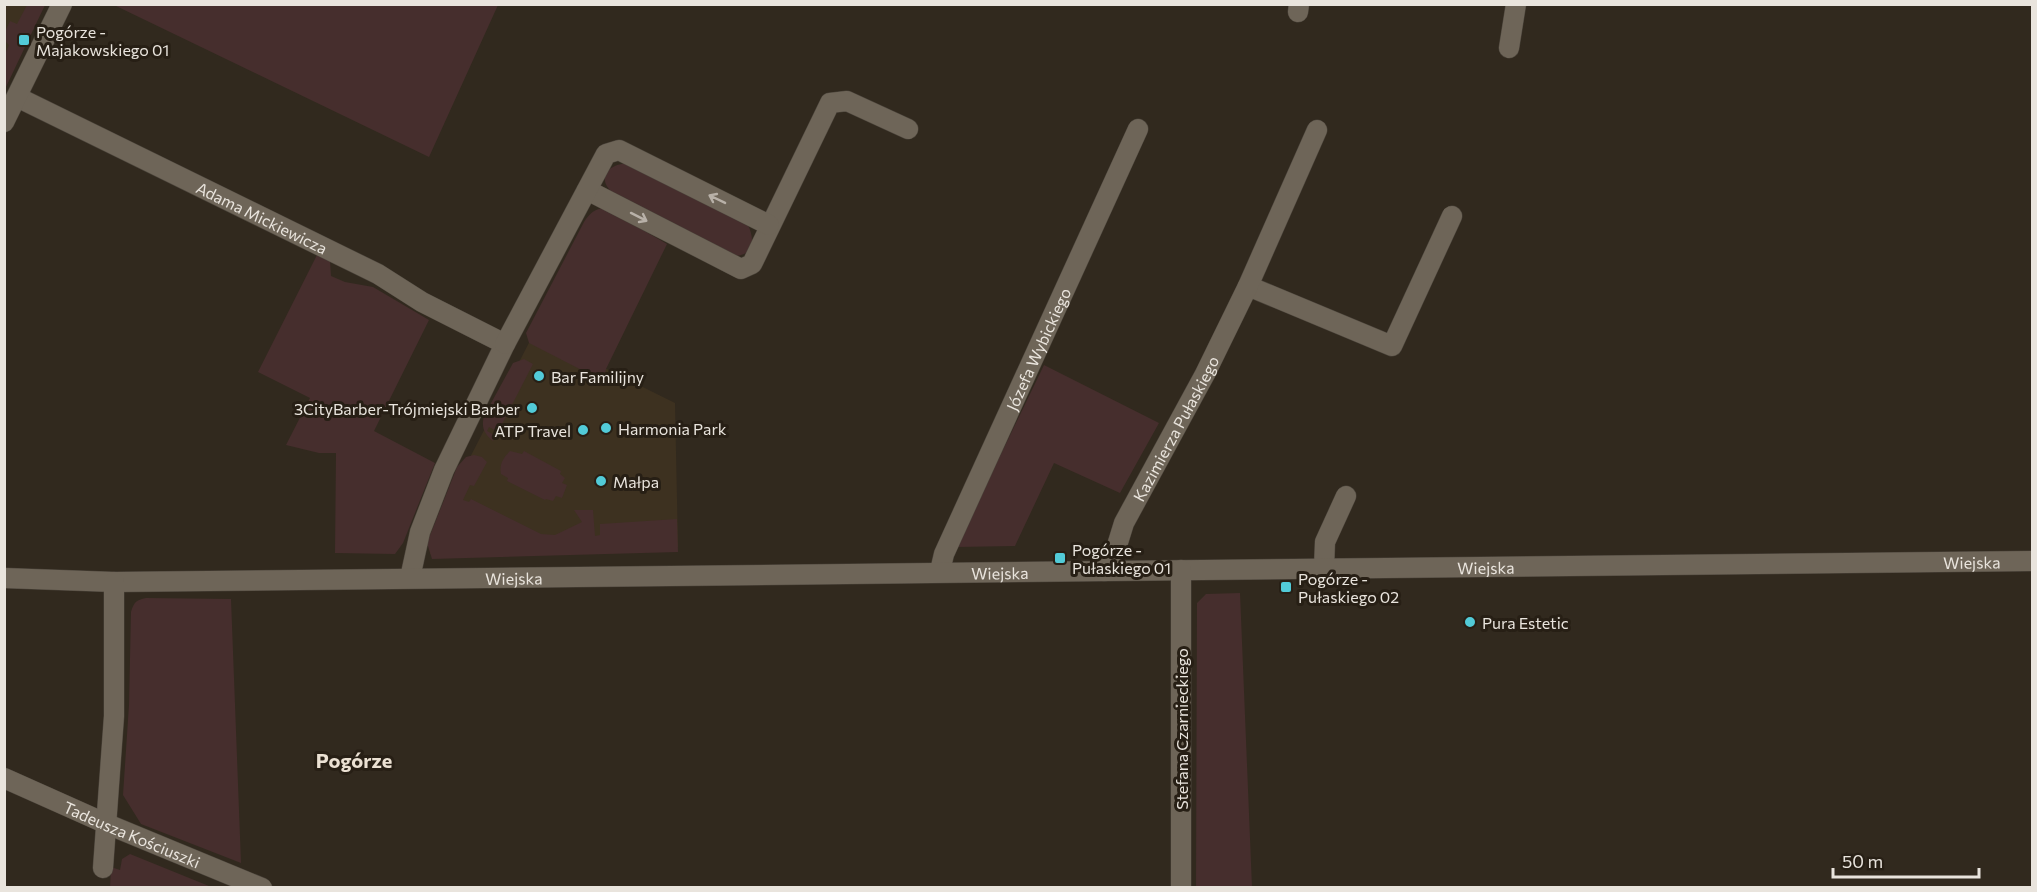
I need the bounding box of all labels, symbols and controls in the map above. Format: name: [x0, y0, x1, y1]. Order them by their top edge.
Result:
place label: Pogórze - Majakowskiego 01: [36, 22, 169, 59]
marker: Pogórze - Majakowskiego 01: [17, 33, 31, 47]
street label: Adama Mickiewicza: [194, 177, 331, 257]
one-way arrow: [708, 192, 726, 204]
one-way arrow: [630, 212, 648, 223]
street label: Józefa Wybickiego: [1001, 284, 1074, 413]
street label: Kazimierza Pułaskiego: [1128, 353, 1222, 504]
place label: Bar Familijny: [551, 367, 644, 386]
marker: Bar Familijny: [532, 369, 546, 383]
place label: 3CityBarber-Trójmiejski Barber: [294, 399, 521, 418]
marker: 3CityBarber-Trójmiejski Barber: [525, 401, 539, 415]
place label: Harmonia Park: [618, 419, 727, 438]
place label: ATP Travel: [494, 421, 571, 440]
marker: Harmonia Park: [599, 421, 613, 435]
marker: ATP Travel: [576, 423, 590, 437]
place label: Małpa: [613, 472, 659, 491]
marker: Małpa: [594, 474, 608, 488]
place label: Pogórze - Pułaskiego 01: [1072, 540, 1171, 577]
marker: Pogórze - Pułaskiego 01: [1053, 551, 1067, 565]
street label: Wiejska: [1943, 552, 2001, 571]
street label: Wiejska: [1457, 557, 1515, 577]
street label: Wiejska: [971, 562, 1029, 582]
street label: Wiejska: [485, 568, 543, 587]
place label: Pogórze - Pułaskiego 02: [1298, 569, 1399, 606]
marker: Pogórze - Pułaskiego 02: [1279, 580, 1293, 594]
place label: Pura Estetic: [1482, 613, 1569, 632]
marker: Pura Estetic: [1463, 615, 1477, 629]
street label: Stefana Czarnieckiego: [1172, 648, 1191, 810]
district label: Pogórze: [316, 748, 392, 772]
street label: Tadeusza Kościuszki: [61, 797, 203, 871]
scale bar: [1833, 841, 1978, 879]
text: 50 m: [1842, 850, 1883, 872]

